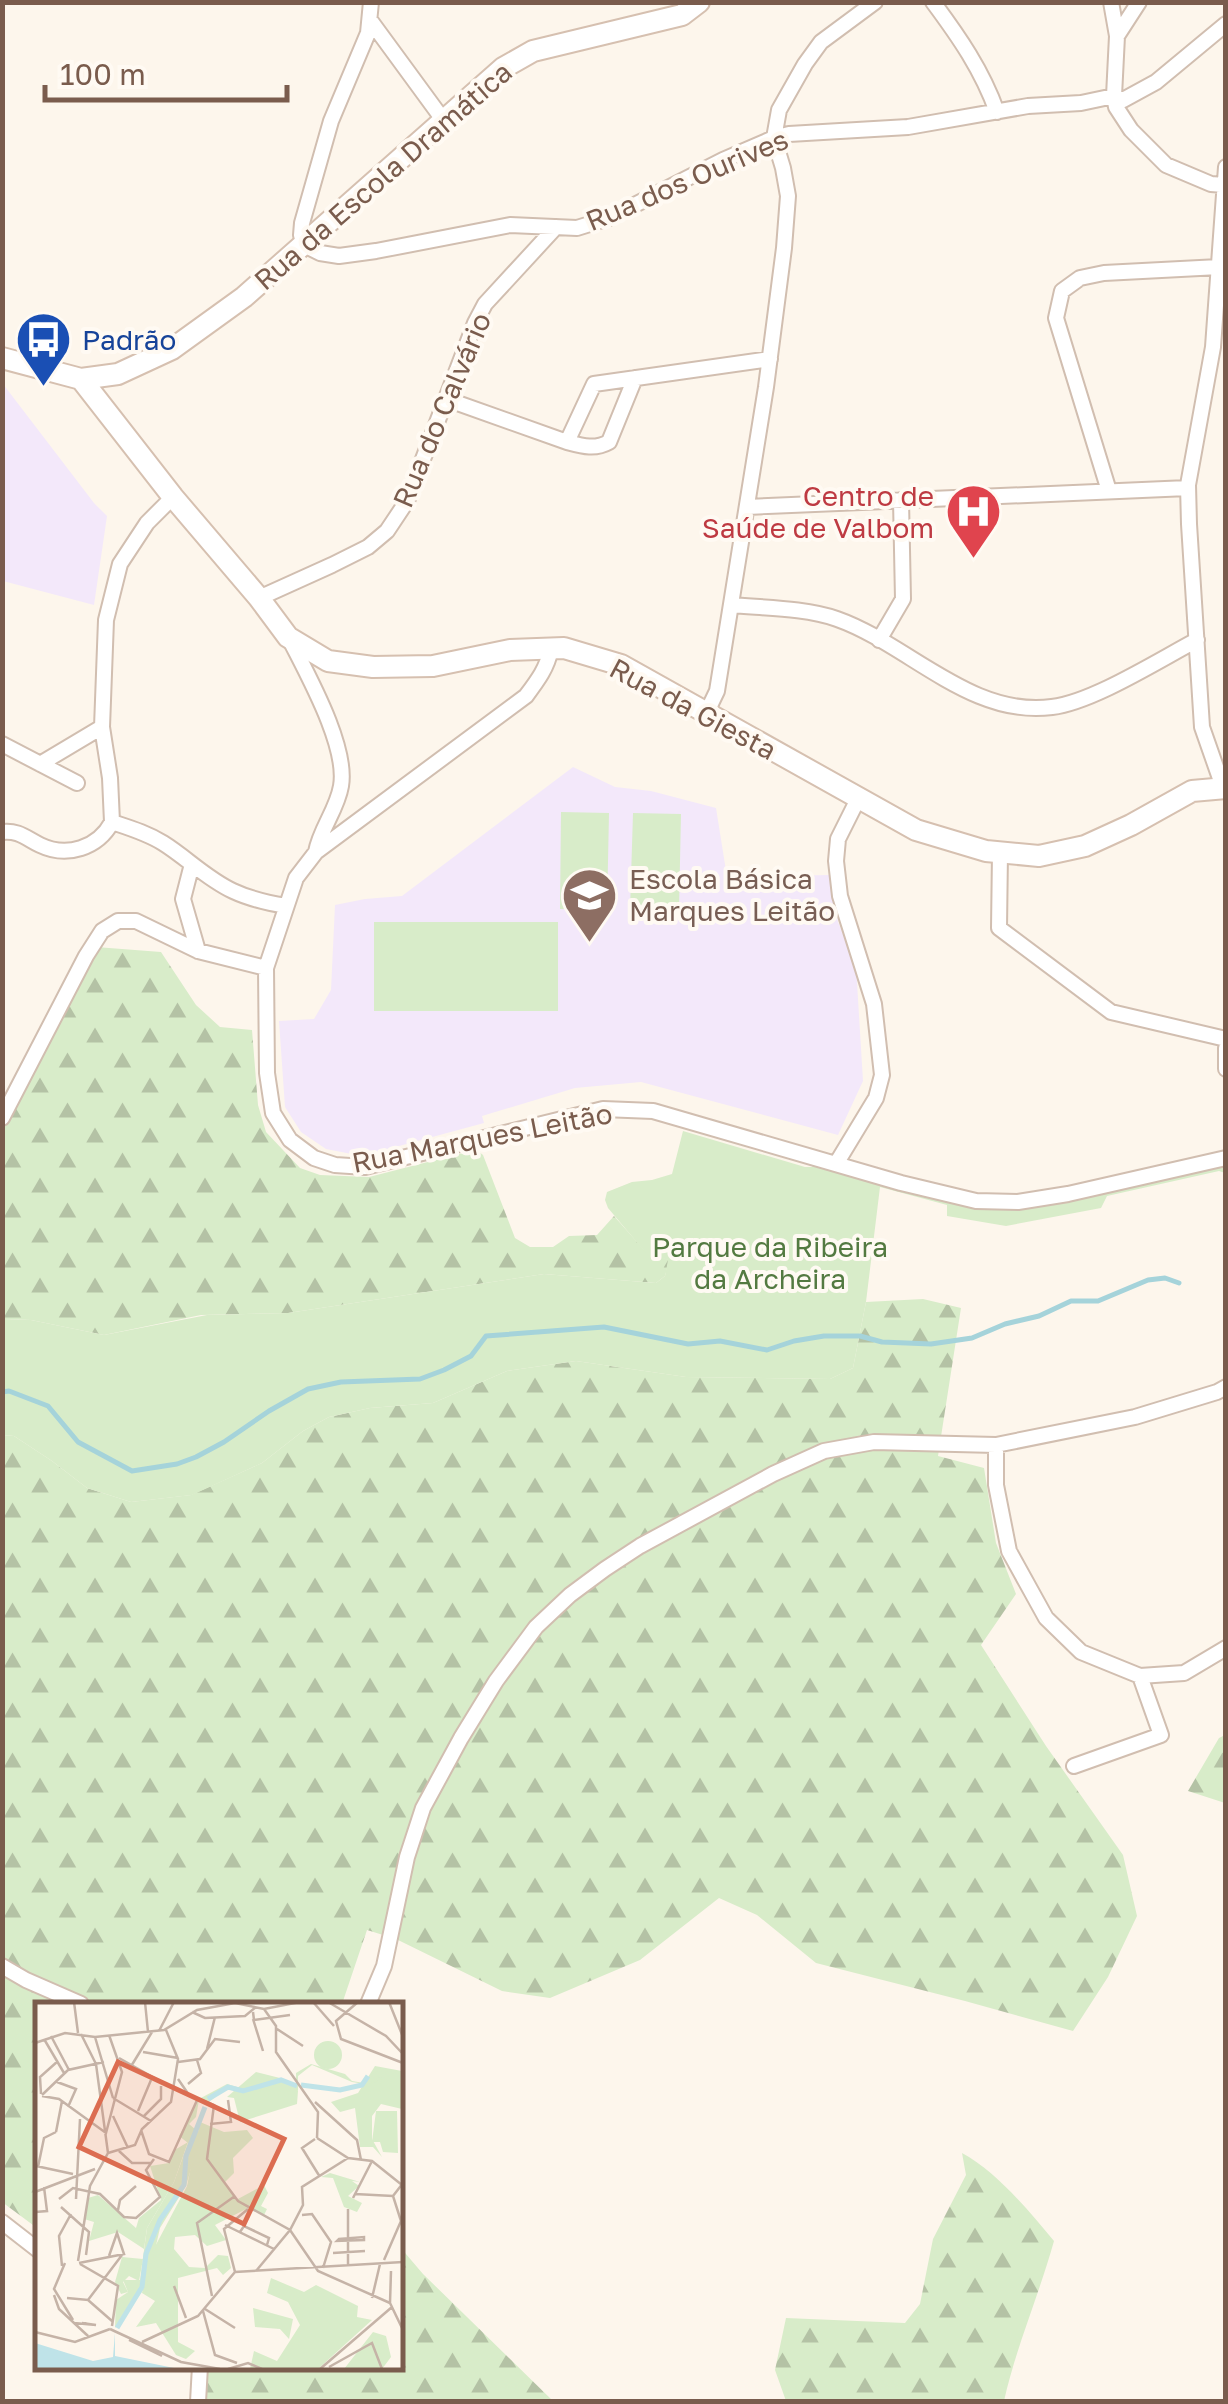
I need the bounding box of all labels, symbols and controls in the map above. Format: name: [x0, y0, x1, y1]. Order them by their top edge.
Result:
scale bar: [45, 40, 288, 102]
street label: Rua da Escola Dramática: [247, 55, 518, 296]
text: 100 m: [60, 56, 146, 92]
street label: Rua dos Ourives: [581, 122, 793, 237]
street label: Rua do Calvário: [386, 307, 497, 512]
bus stop icon: Padrão: [13, 310, 73, 389]
place label: Padrão: [82, 323, 176, 356]
place label: Centro de Saúde de Valbom: [702, 479, 934, 544]
hospital icon: Centro de Saúde de Valbom: [943, 482, 1003, 561]
street label: Rua da Giesta: [604, 651, 782, 766]
place label: Escola Básica Marques Leitão: [629, 862, 835, 927]
school or university icon: Escola Básica Marques Leitão: [560, 865, 620, 944]
street label: Rua Marques Leitão: [349, 1096, 615, 1179]
park label: Parque da Ribeira da Archeira: [652, 1230, 888, 1295]
inset map: [35, 2002, 402, 2369]

